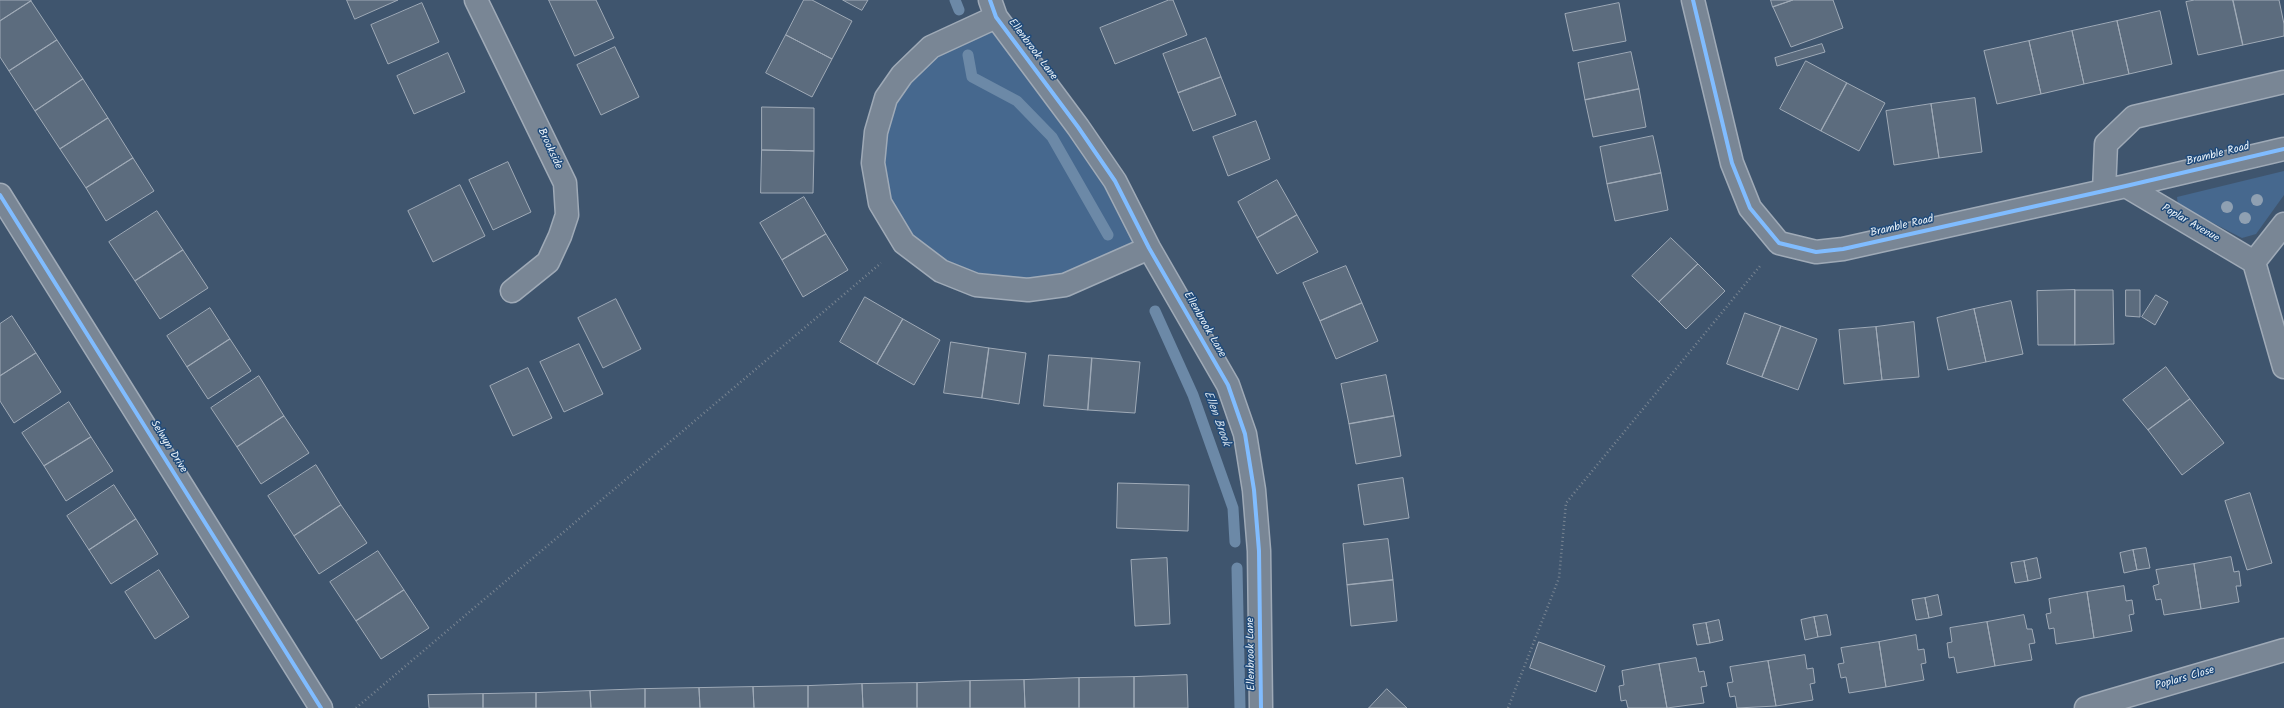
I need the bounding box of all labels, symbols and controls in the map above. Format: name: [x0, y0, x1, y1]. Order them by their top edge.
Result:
street label: Ellenbrook Lane: [1005, 17, 1059, 83]
street label: Brookside: [534, 126, 564, 172]
street label: Bramble Road: [2185, 141, 2251, 169]
street label: Poplar Avenue: [2159, 202, 2221, 246]
street label: Bramble Road: [1869, 213, 1935, 241]
street label: Ellenbrook Lane: [1180, 290, 1228, 360]
water label: Ellen Brook: [1199, 389, 1233, 449]
street label: Selwyn Drive: [147, 418, 189, 476]
street label: Ellenbrook Lane: [1245, 617, 1259, 691]
street label: Poplars Close: [2154, 664, 2216, 694]

